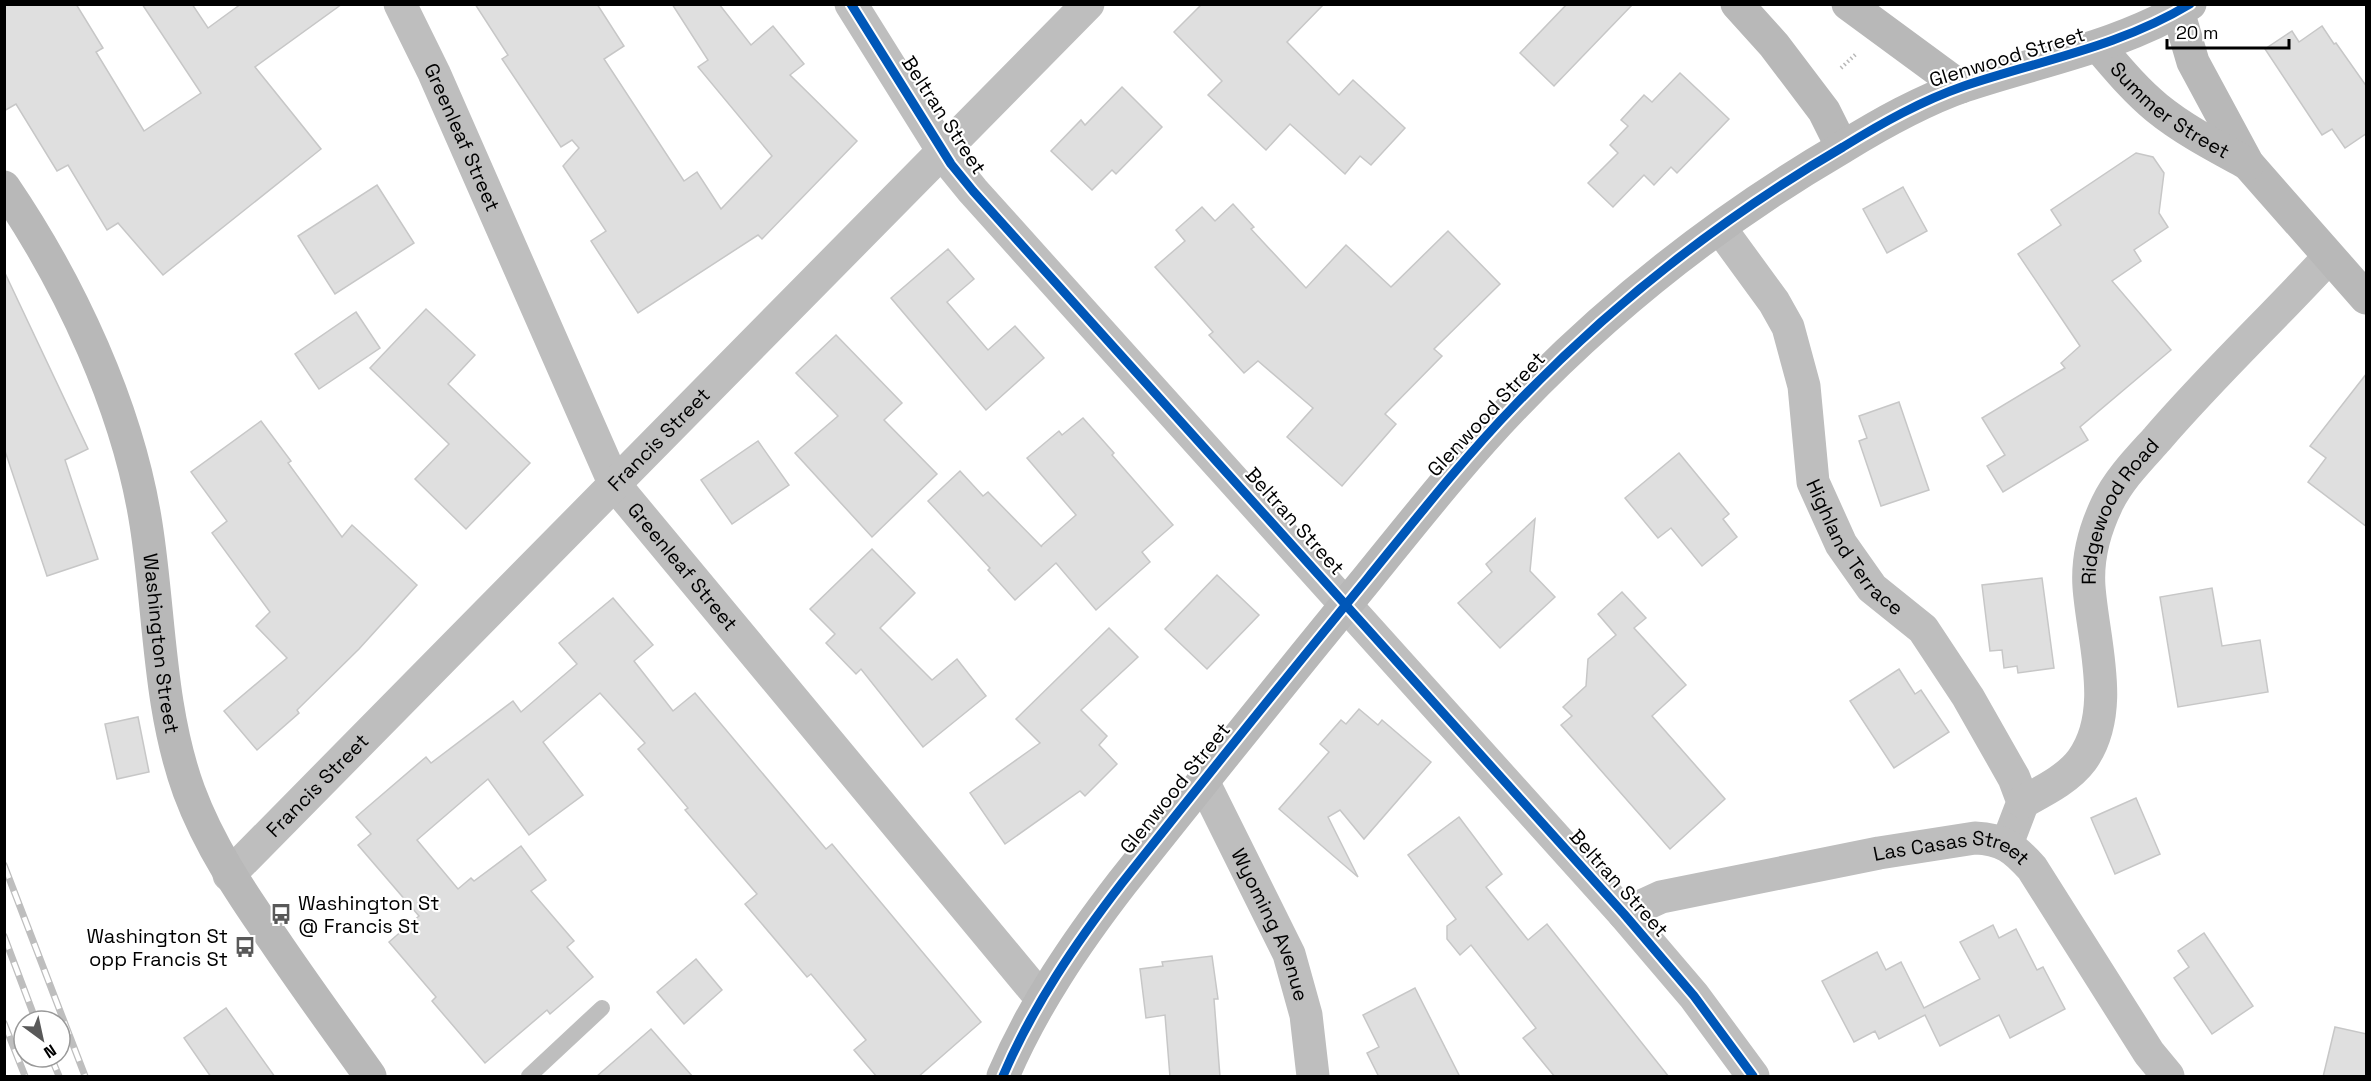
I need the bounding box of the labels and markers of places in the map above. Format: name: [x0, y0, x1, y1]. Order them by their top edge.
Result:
place label: Washington St @ Francis St: [298, 890, 440, 939]
bus stop icon: Washington St @ Francis St: [269, 902, 293, 926]
place label: Washington St opp Francis St: [86, 923, 228, 972]
bus stop icon: Washington St opp Francis St: [233, 935, 257, 959]

